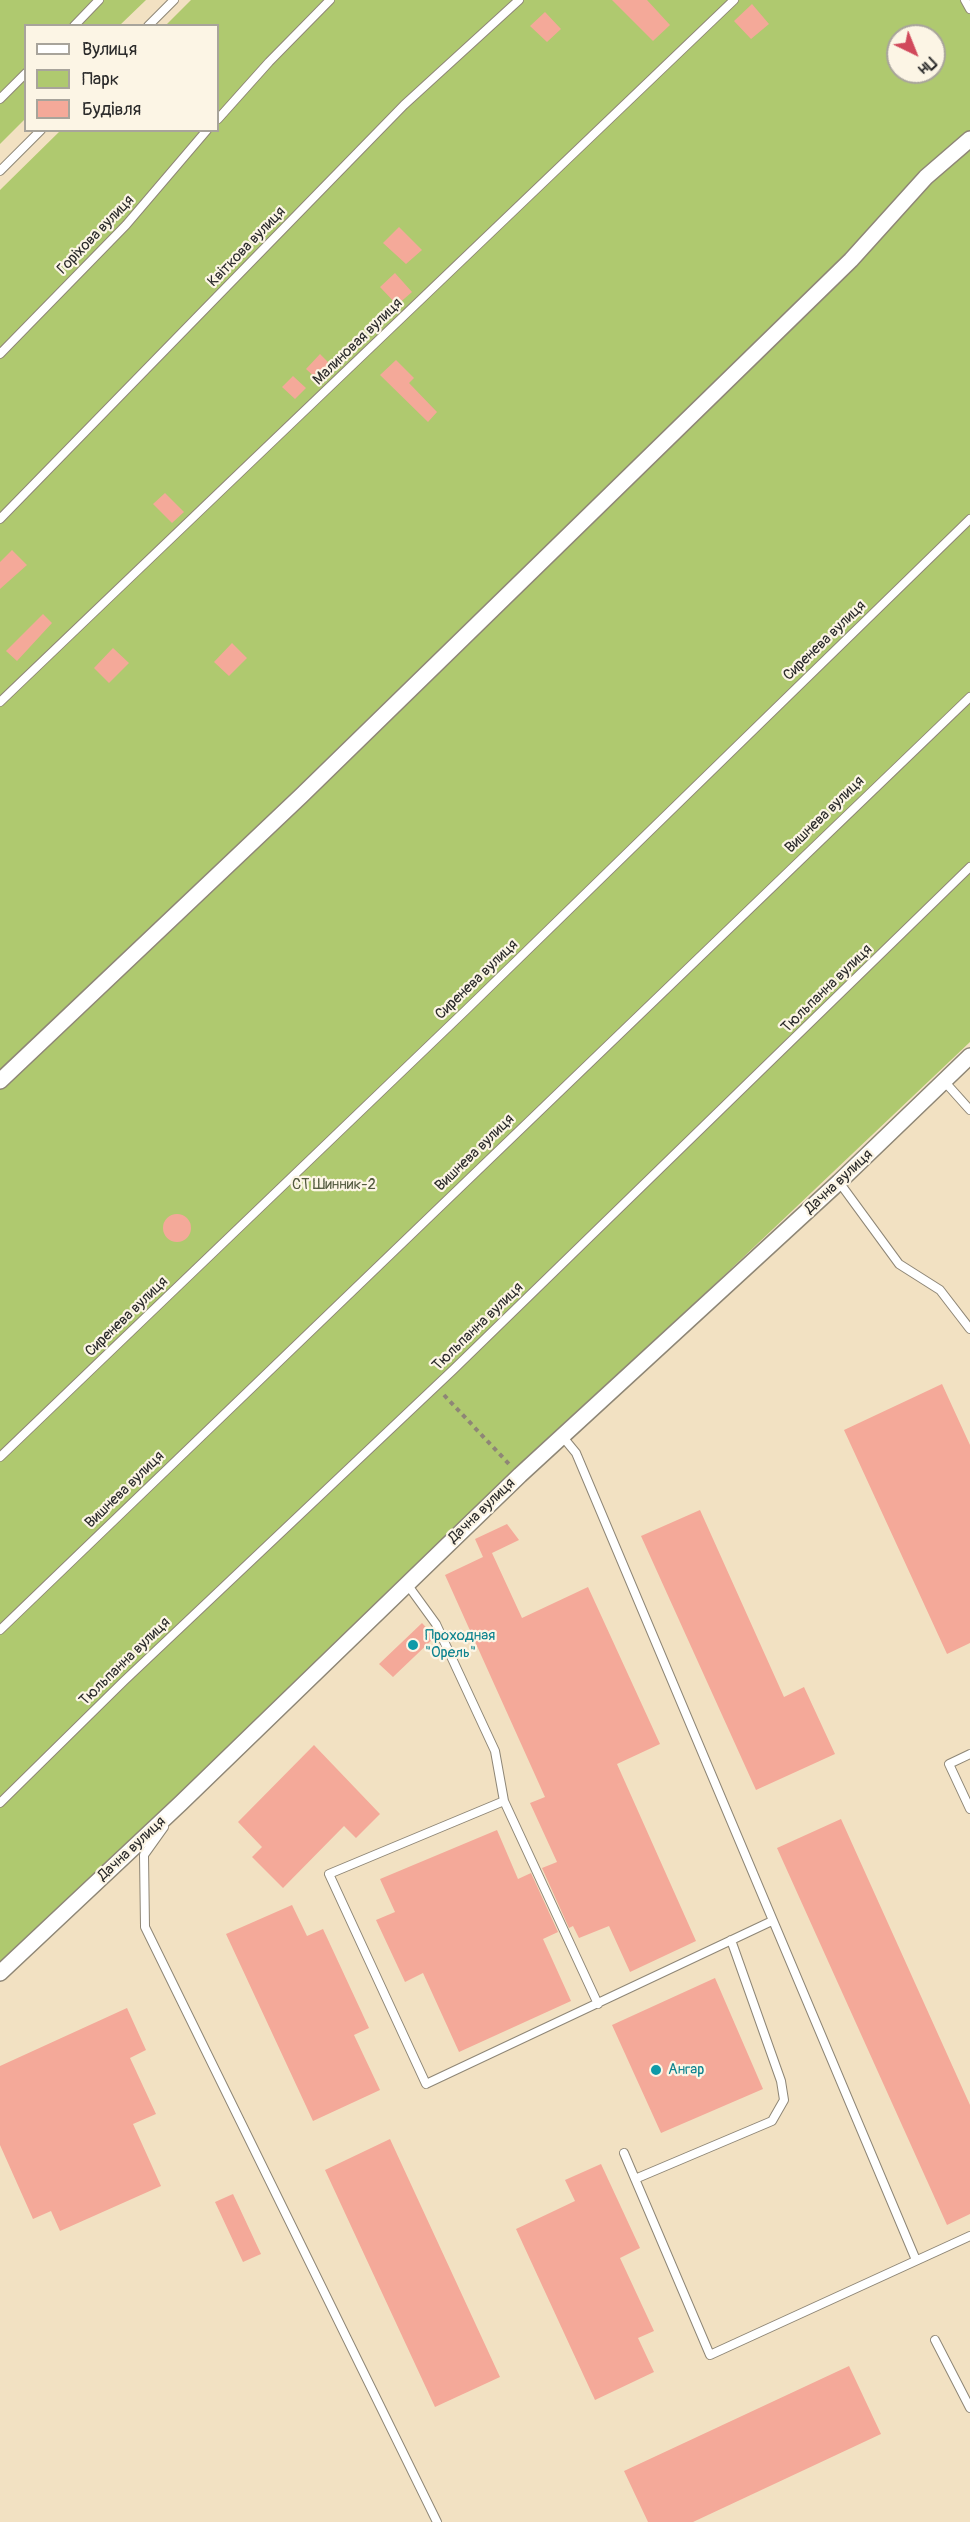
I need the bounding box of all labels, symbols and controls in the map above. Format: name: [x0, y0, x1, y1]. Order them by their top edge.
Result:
legend: [24, 24, 219, 132]
north arrow: [886, 24, 946, 84]
text: Вулиця: [82, 38, 137, 61]
text: Пн: [914, 52, 940, 79]
text: Парк: [82, 68, 119, 91]
text: Будівля: [82, 98, 141, 121]
street label: Горіхова вулиця: [54, 192, 138, 278]
street label: Квіткова вулиця: [204, 203, 290, 291]
street label: Малиновая вулиця: [310, 295, 406, 389]
street label: Сиренева вулиця: [780, 597, 870, 685]
street label: Вишнева вулиця: [782, 773, 868, 857]
street label: Сиренева вулиця: [432, 936, 522, 1024]
street label: Тюльпанна вулиця: [778, 941, 876, 1037]
street label: Вишнева вулиця: [432, 1111, 518, 1195]
street label: Дачна вулиця: [801, 1146, 877, 1218]
park label: СТ Шинник-2: [292, 1176, 376, 1194]
street label: Сиренева вулиця: [82, 1273, 172, 1361]
street label: Тюльпанна вулиця: [429, 1279, 527, 1375]
street label: Вишнева вулиця: [82, 1448, 168, 1532]
street label: Дачна вулиця: [445, 1475, 519, 1547]
street label: Тюльпанна вулиця: [76, 1614, 174, 1710]
place label: Проходная "Орель": [425, 1627, 495, 1662]
marker: Проходная "Орель": [406, 1638, 420, 1652]
street label: Дачна вулиця: [94, 1813, 170, 1885]
place label: Ангар: [668, 2061, 704, 2079]
marker: Ангар: [649, 2063, 663, 2077]

